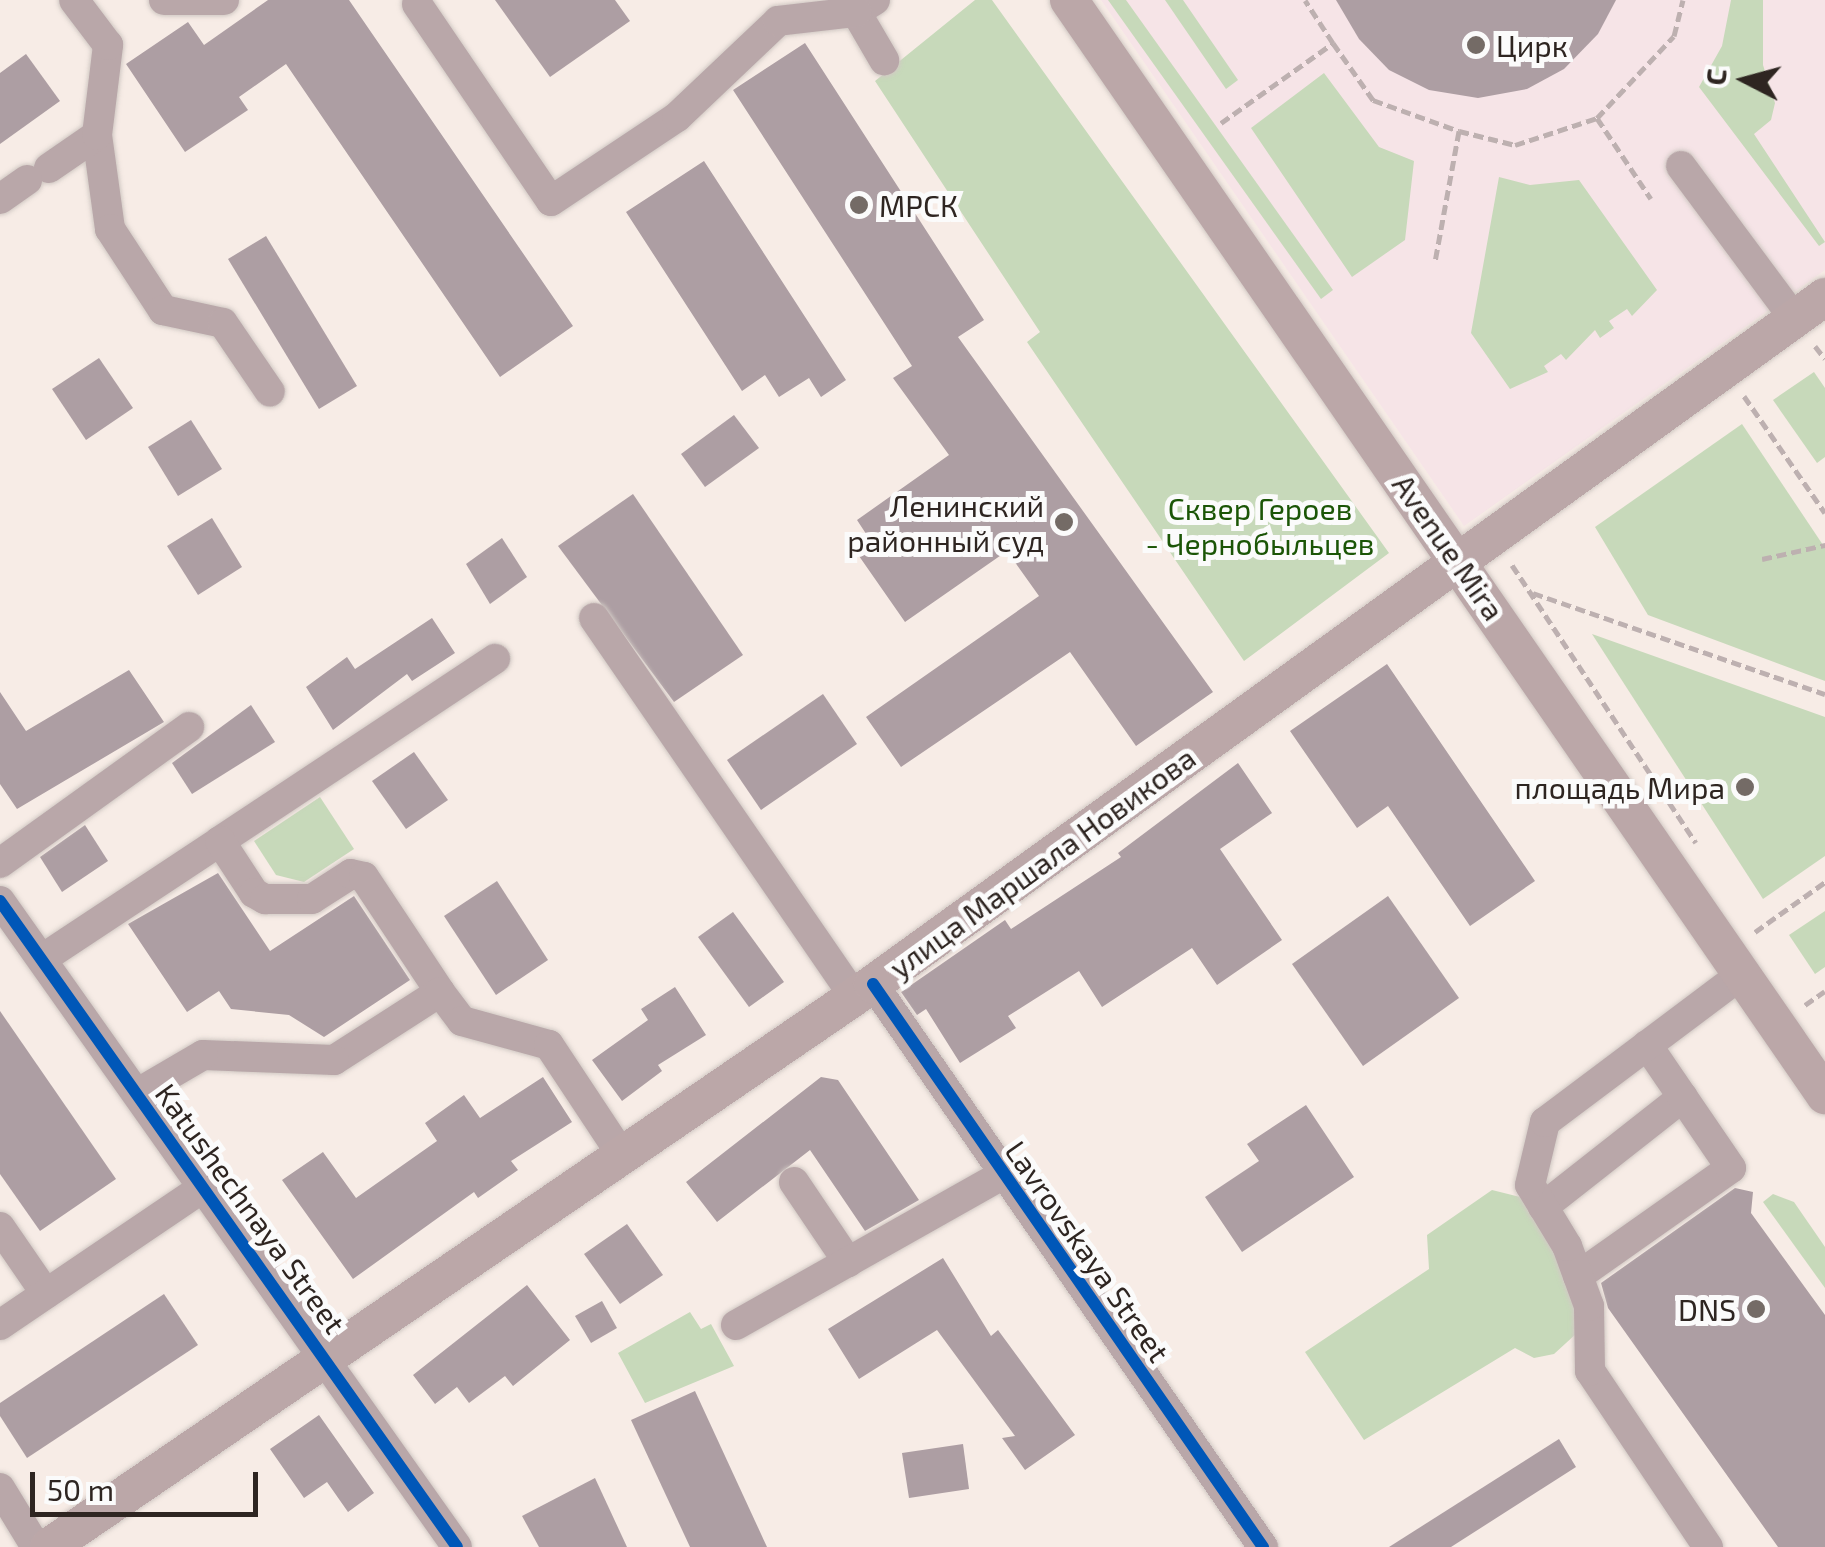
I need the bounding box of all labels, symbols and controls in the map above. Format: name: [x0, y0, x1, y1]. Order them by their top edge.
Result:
place label: Цирк: [1496, 27, 1568, 63]
north arrow: [1695, 30, 1795, 130]
marker: Цирк: [1465, 34, 1487, 56]
text: С: [1697, 67, 1733, 87]
place label: МРСК: [879, 187, 958, 223]
marker: МРСК: [848, 194, 870, 216]
street label: Avenue Mira: [1386, 467, 1512, 627]
place label: Ленинский районный суд: [847, 487, 1044, 558]
park label: Сквер Героев - Чернобыльцев: [1146, 490, 1374, 560]
marker: Ленинский районный суд: [1053, 511, 1075, 533]
street label: улица Маршала Новикова: [882, 739, 1202, 985]
place label: площадь Мира: [1515, 769, 1725, 805]
marker: площадь Мира: [1734, 776, 1756, 798]
street label: Katushechnaya Street: [148, 1076, 354, 1340]
street label: Lavrovskaya Street: [998, 1134, 1178, 1368]
place label: DNS: [1678, 1291, 1736, 1327]
marker: DNS: [1745, 1298, 1767, 1320]
scale bar: [35, 1452, 262, 1514]
text: 50 m: [47, 1471, 114, 1507]

